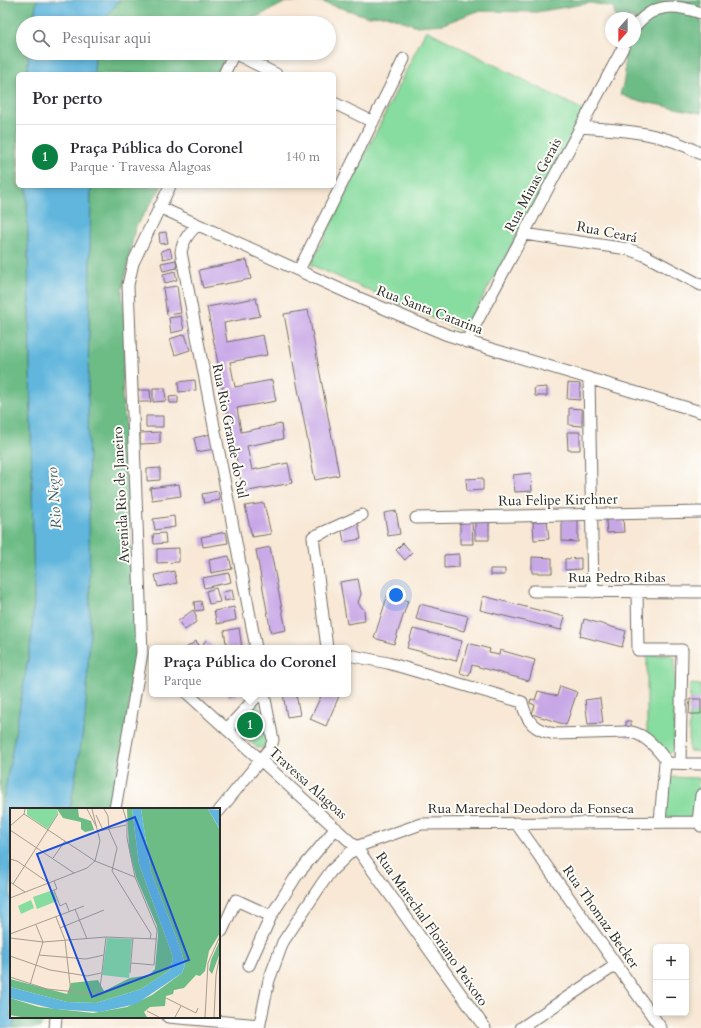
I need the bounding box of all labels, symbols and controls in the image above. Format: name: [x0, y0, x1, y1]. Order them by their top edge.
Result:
north arrow: [605, 12, 641, 48]
search box: [16, 16, 336, 60]
icon: search: [30, 27, 52, 49]
text: Pesquisar aqui: [62, 28, 151, 48]
text: Por perto: [32, 87, 102, 110]
street label: Rua Minas Gerais: [500, 134, 566, 235]
text: Praça Pública do Coronel: [70, 138, 243, 158]
text: 1: [42, 148, 48, 166]
text: 140 m: [286, 148, 320, 166]
text: Parque · Travessa Alagoas: [70, 158, 211, 176]
street label: Rua Ceará: [575, 217, 639, 247]
street label: Rua Santa Catarina: [374, 281, 486, 339]
street label: Rua Rio Grande do Sul: [208, 362, 252, 500]
street label: Avenida Rio de Janeiro: [108, 426, 134, 564]
water label: Rio Negro: [42, 466, 66, 530]
street label: Rua Felipe Kirchner: [498, 489, 619, 511]
street label: Rua Pedro Ribas: [568, 568, 666, 587]
your location: [386, 585, 406, 605]
popup: [149, 645, 351, 697]
text: Praça Pública do Coronel: [164, 652, 336, 672]
text: Parque: [164, 672, 202, 690]
pin: 1: [237, 710, 263, 740]
street label: Travessa Alagoas: [265, 743, 352, 824]
street label: Rua Marechal Deodoro da Fonseca: [428, 799, 634, 818]
inset map: [10, 808, 220, 1018]
street label: Rua Marechal Floriano Peixoto: [371, 848, 493, 1010]
street label: Rua Thomaz Becker: [558, 862, 644, 973]
map controls: [653, 944, 689, 1016]
button: +: [653, 944, 689, 980]
button: −: [653, 980, 689, 1016]

